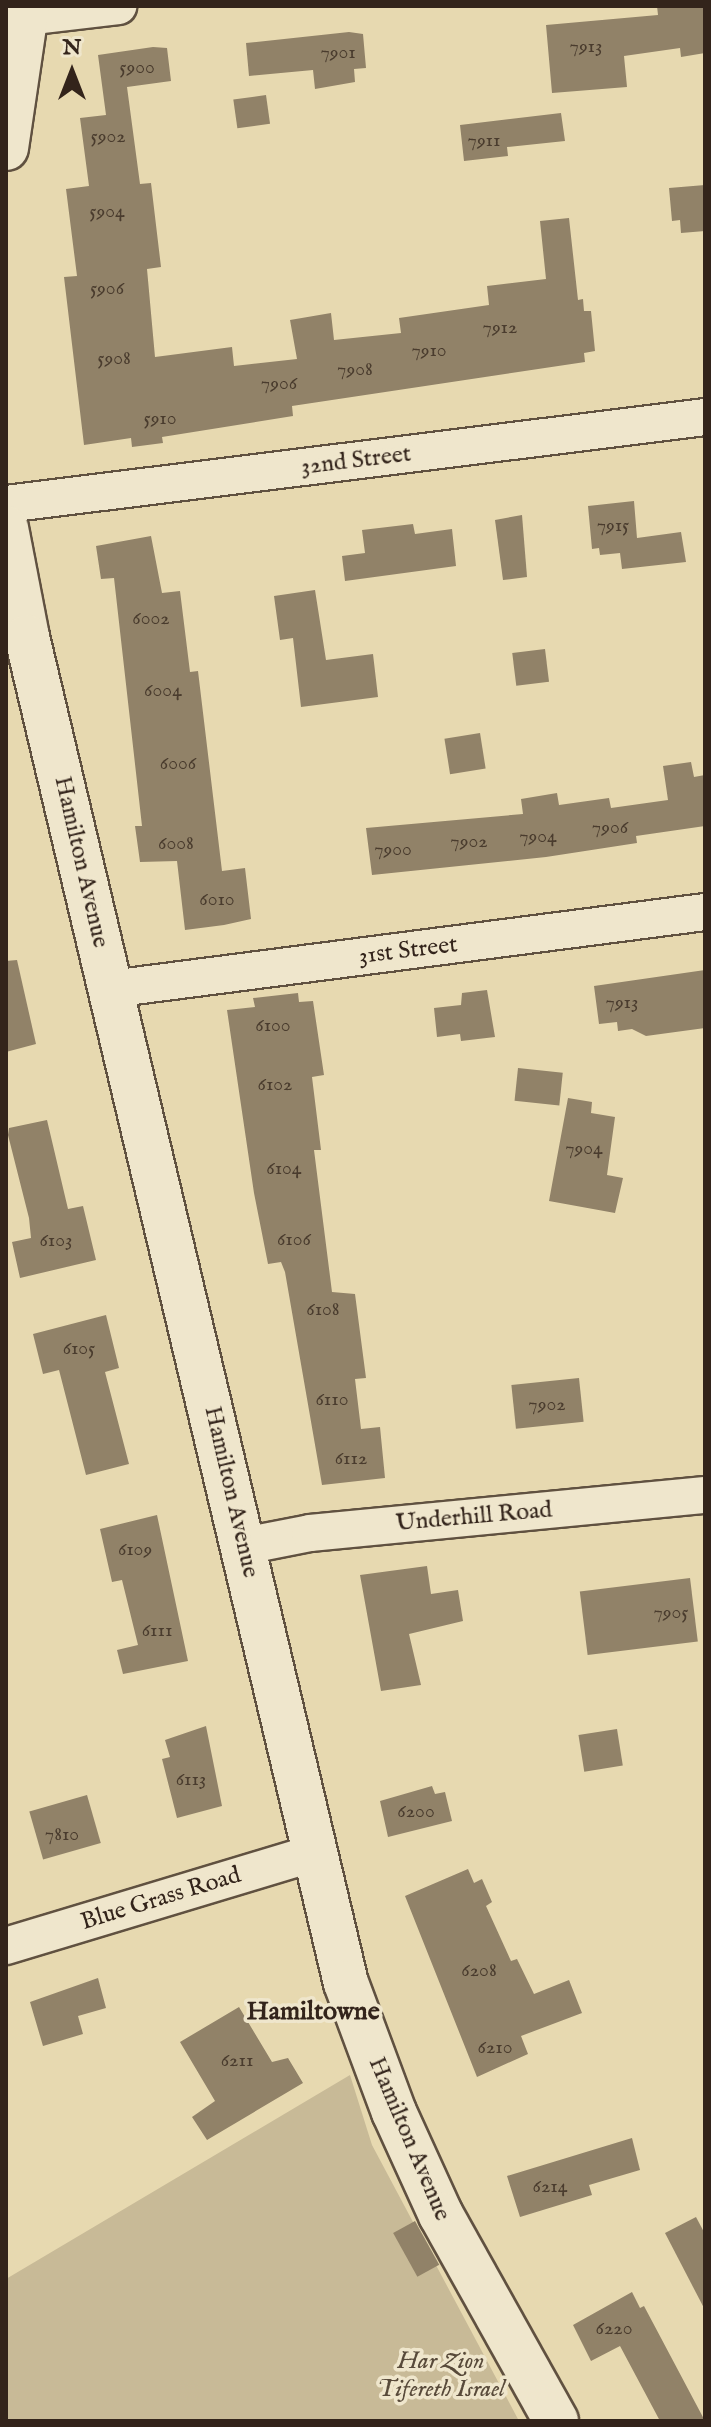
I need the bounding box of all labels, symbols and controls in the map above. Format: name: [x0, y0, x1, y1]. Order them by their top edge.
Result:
north arrow: [32, 32, 112, 112]
text: N: [62, 34, 82, 62]
house number: 7913: [570, 34, 602, 58]
house number: 7901: [320, 40, 356, 64]
house number: 5900: [119, 55, 155, 79]
house number: 5902: [90, 124, 126, 148]
house number: 7911: [468, 128, 500, 152]
house number: 5904: [89, 199, 125, 223]
house number: 5906: [90, 276, 124, 300]
house number: 7912: [483, 315, 517, 339]
house number: 7910: [411, 338, 447, 362]
house number: 5908: [97, 346, 131, 370]
house number: 7908: [337, 357, 373, 381]
house number: 7906: [261, 371, 297, 395]
house number: 5910: [143, 406, 177, 430]
street label: 32nd Street: [299, 440, 413, 482]
house number: 7915: [597, 513, 629, 537]
house number: 6002: [132, 606, 170, 630]
house number: 6004: [144, 678, 182, 702]
house number: 6006: [160, 751, 196, 775]
street label: Hamilton Avenue: [47, 774, 115, 950]
house number: 7906: [592, 815, 628, 839]
house number: 7904: [519, 824, 557, 848]
house number: 7902: [450, 829, 488, 853]
house number: 6008: [158, 831, 194, 855]
house number: 7900: [374, 837, 412, 861]
house number: 6010: [199, 887, 235, 911]
street label: 31st Street: [357, 931, 459, 971]
house number: 7913: [606, 990, 638, 1014]
house number: 6100: [255, 1013, 291, 1037]
house number: 6102: [258, 1072, 292, 1096]
house number: 7904: [565, 1136, 603, 1160]
house number: 6104: [266, 1156, 302, 1180]
house number: 6106: [277, 1227, 311, 1251]
house number: 6103: [40, 1228, 72, 1252]
house number: 6108: [306, 1297, 340, 1321]
house number: 6105: [63, 1336, 95, 1360]
house number: 6110: [316, 1387, 348, 1411]
house number: 7902: [528, 1392, 566, 1416]
street label: Hamilton Avenue: [197, 1404, 265, 1580]
house number: 6112: [335, 1446, 367, 1470]
street label: Underhill Road: [395, 1496, 553, 1538]
house number: 6109: [118, 1537, 152, 1561]
house number: 7905: [653, 1600, 689, 1624]
house number: 6111: [142, 1618, 172, 1642]
house number: 6113: [176, 1767, 206, 1791]
house number: 6200: [397, 1799, 435, 1823]
house number: 7810: [45, 1822, 79, 1846]
street label: Blue Grass Road: [78, 1861, 244, 1937]
house number: 6208: [461, 1958, 497, 1982]
district label: Hamiltowne: [246, 1996, 380, 2028]
house number: 6210: [478, 2035, 512, 2059]
house number: 6211: [221, 2048, 253, 2072]
street label: Hamilton Avenue: [362, 2053, 456, 2225]
house number: 6214: [532, 2174, 568, 2198]
house number: 6220: [595, 2316, 633, 2340]
park label: Har Zion Tifereth Israel: [377, 2348, 505, 2404]

